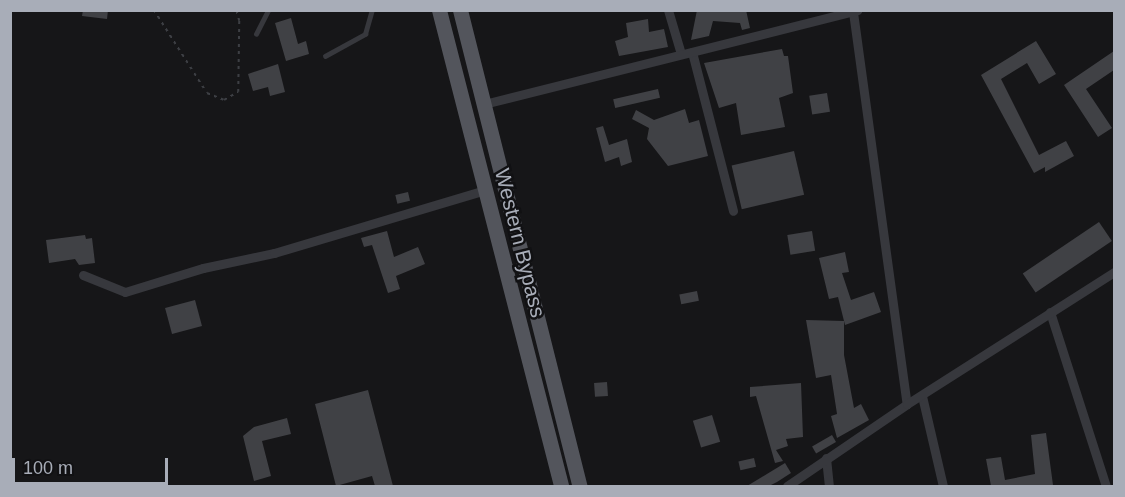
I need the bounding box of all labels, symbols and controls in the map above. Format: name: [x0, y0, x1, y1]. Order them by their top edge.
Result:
street label: Western Bypass: [489, 166, 551, 320]
scale bar: [15, 446, 171, 484]
text: 100 m: [23, 458, 73, 478]

